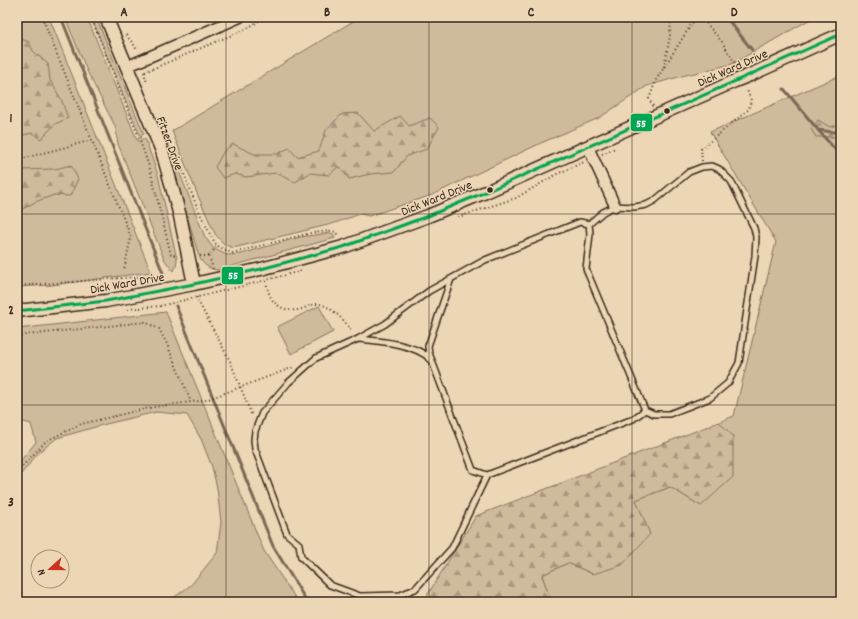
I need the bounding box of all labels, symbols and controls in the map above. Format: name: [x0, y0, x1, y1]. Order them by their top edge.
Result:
text: A: [120, 4, 128, 23]
text: B: [324, 4, 330, 23]
text: C: [528, 4, 535, 23]
text: D: [731, 4, 738, 23]
street label: Dick Ward Drive: [695, 45, 771, 93]
unlabelled marker: [662, 106, 672, 116]
text: 1: [10, 110, 13, 129]
line badge: 55: [630, 113, 653, 132]
street label: Fitzer Drive: [150, 114, 187, 174]
text: 55: [636, 117, 646, 133]
street label: Dick Ward Drive: [399, 176, 476, 222]
unlabelled marker: [485, 185, 495, 195]
line badge: 55: [221, 266, 244, 285]
street label: Dick Ward Drive: [89, 269, 166, 300]
text: 55: [228, 269, 238, 285]
text: 2: [8, 302, 14, 321]
text: 3: [8, 494, 14, 513]
north arrow: [30, 549, 70, 589]
text: N: [34, 566, 51, 577]

